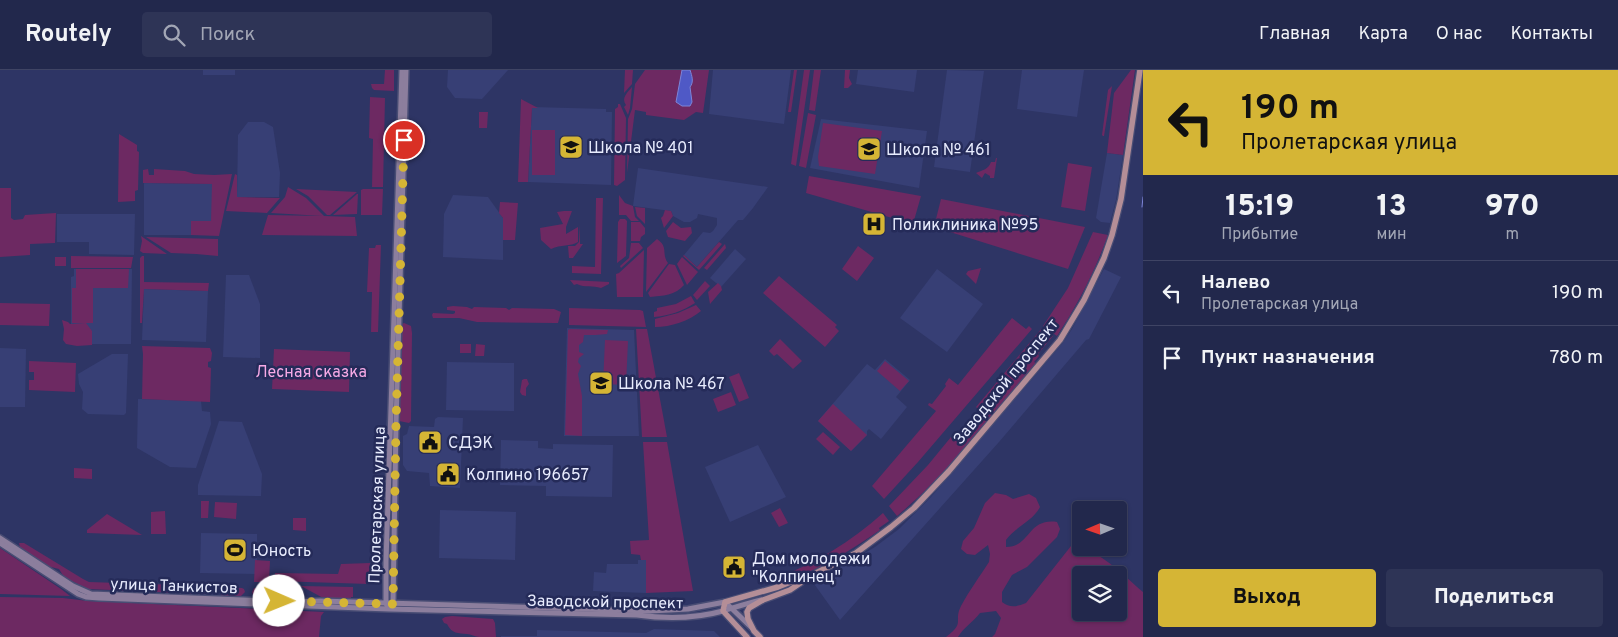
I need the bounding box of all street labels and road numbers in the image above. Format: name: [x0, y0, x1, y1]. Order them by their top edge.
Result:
street label: Заводской проспект: [950, 315, 1064, 449]
street label: Пролетарская улица: [365, 426, 391, 584]
street label: улица Танкистов: [110, 575, 238, 599]
street label: Заводской проспект: [527, 592, 683, 614]

